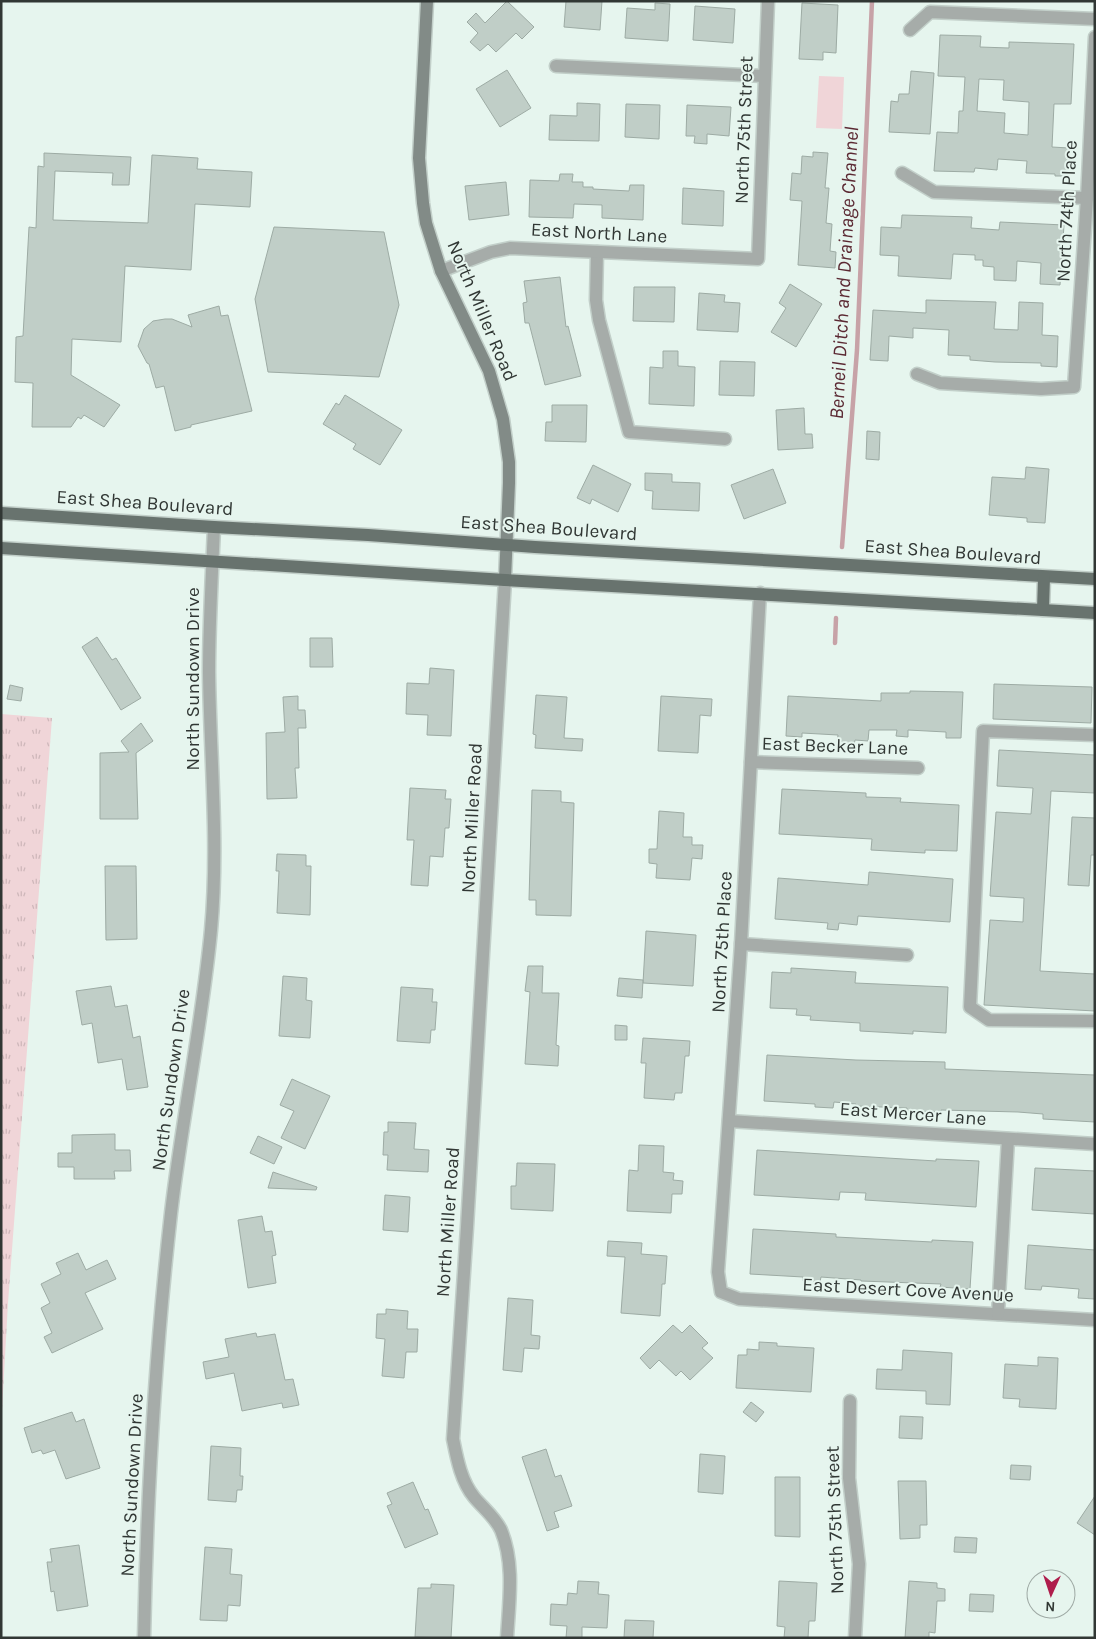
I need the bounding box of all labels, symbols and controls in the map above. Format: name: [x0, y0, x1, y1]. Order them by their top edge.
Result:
street label: North 75th Street: [730, 56, 758, 204]
water label: Berneil Ditch and Drainage Channel: [825, 126, 863, 420]
street label: North 74th Place: [1052, 140, 1082, 282]
street label: East North Lane: [530, 218, 668, 248]
street label: North Miller Road: [442, 237, 522, 385]
street label: East Shea Boulevard: [56, 486, 234, 520]
street label: East Shea Boulevard: [460, 511, 638, 545]
street label: East Shea Boulevard: [864, 535, 1042, 569]
street label: North Sundown Drive: [182, 587, 204, 771]
street label: East Becker Lane: [761, 732, 909, 760]
street label: North Miller Road: [457, 742, 487, 894]
street label: North 75th Place: [707, 871, 737, 1013]
street label: North Sundown Drive: [147, 988, 195, 1172]
street label: East Mercer Lane: [839, 1098, 987, 1130]
street label: North Miller Road: [432, 1146, 464, 1298]
street label: East Desert Cove Avenue: [802, 1273, 1014, 1307]
street label: North Sundown Drive: [116, 1393, 148, 1577]
street label: North 75th Street: [821, 1446, 849, 1594]
north arrow: [1026, 1569, 1076, 1619]
text: N: [1045, 1598, 1056, 1615]

